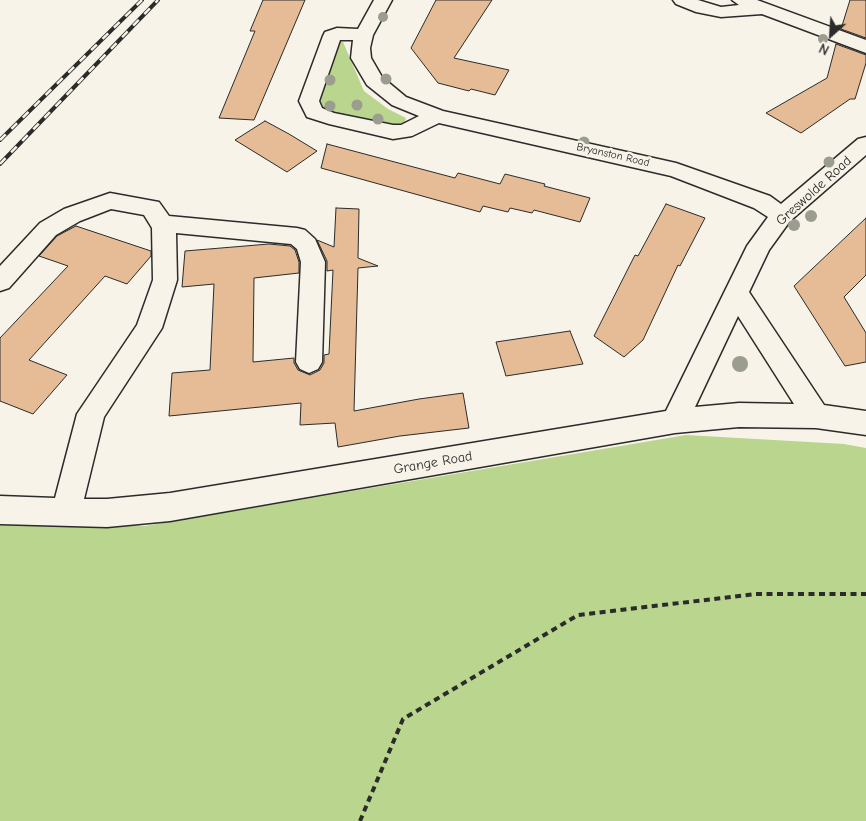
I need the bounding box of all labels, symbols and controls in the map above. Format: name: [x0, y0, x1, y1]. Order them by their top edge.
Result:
north arrow: [806, 10, 856, 60]
text: N: [816, 39, 832, 59]
street label: Bryanston Road: [575, 140, 651, 170]
street label: Greswolde Road: [773, 153, 855, 229]
street label: Grange Road: [392, 448, 474, 478]

